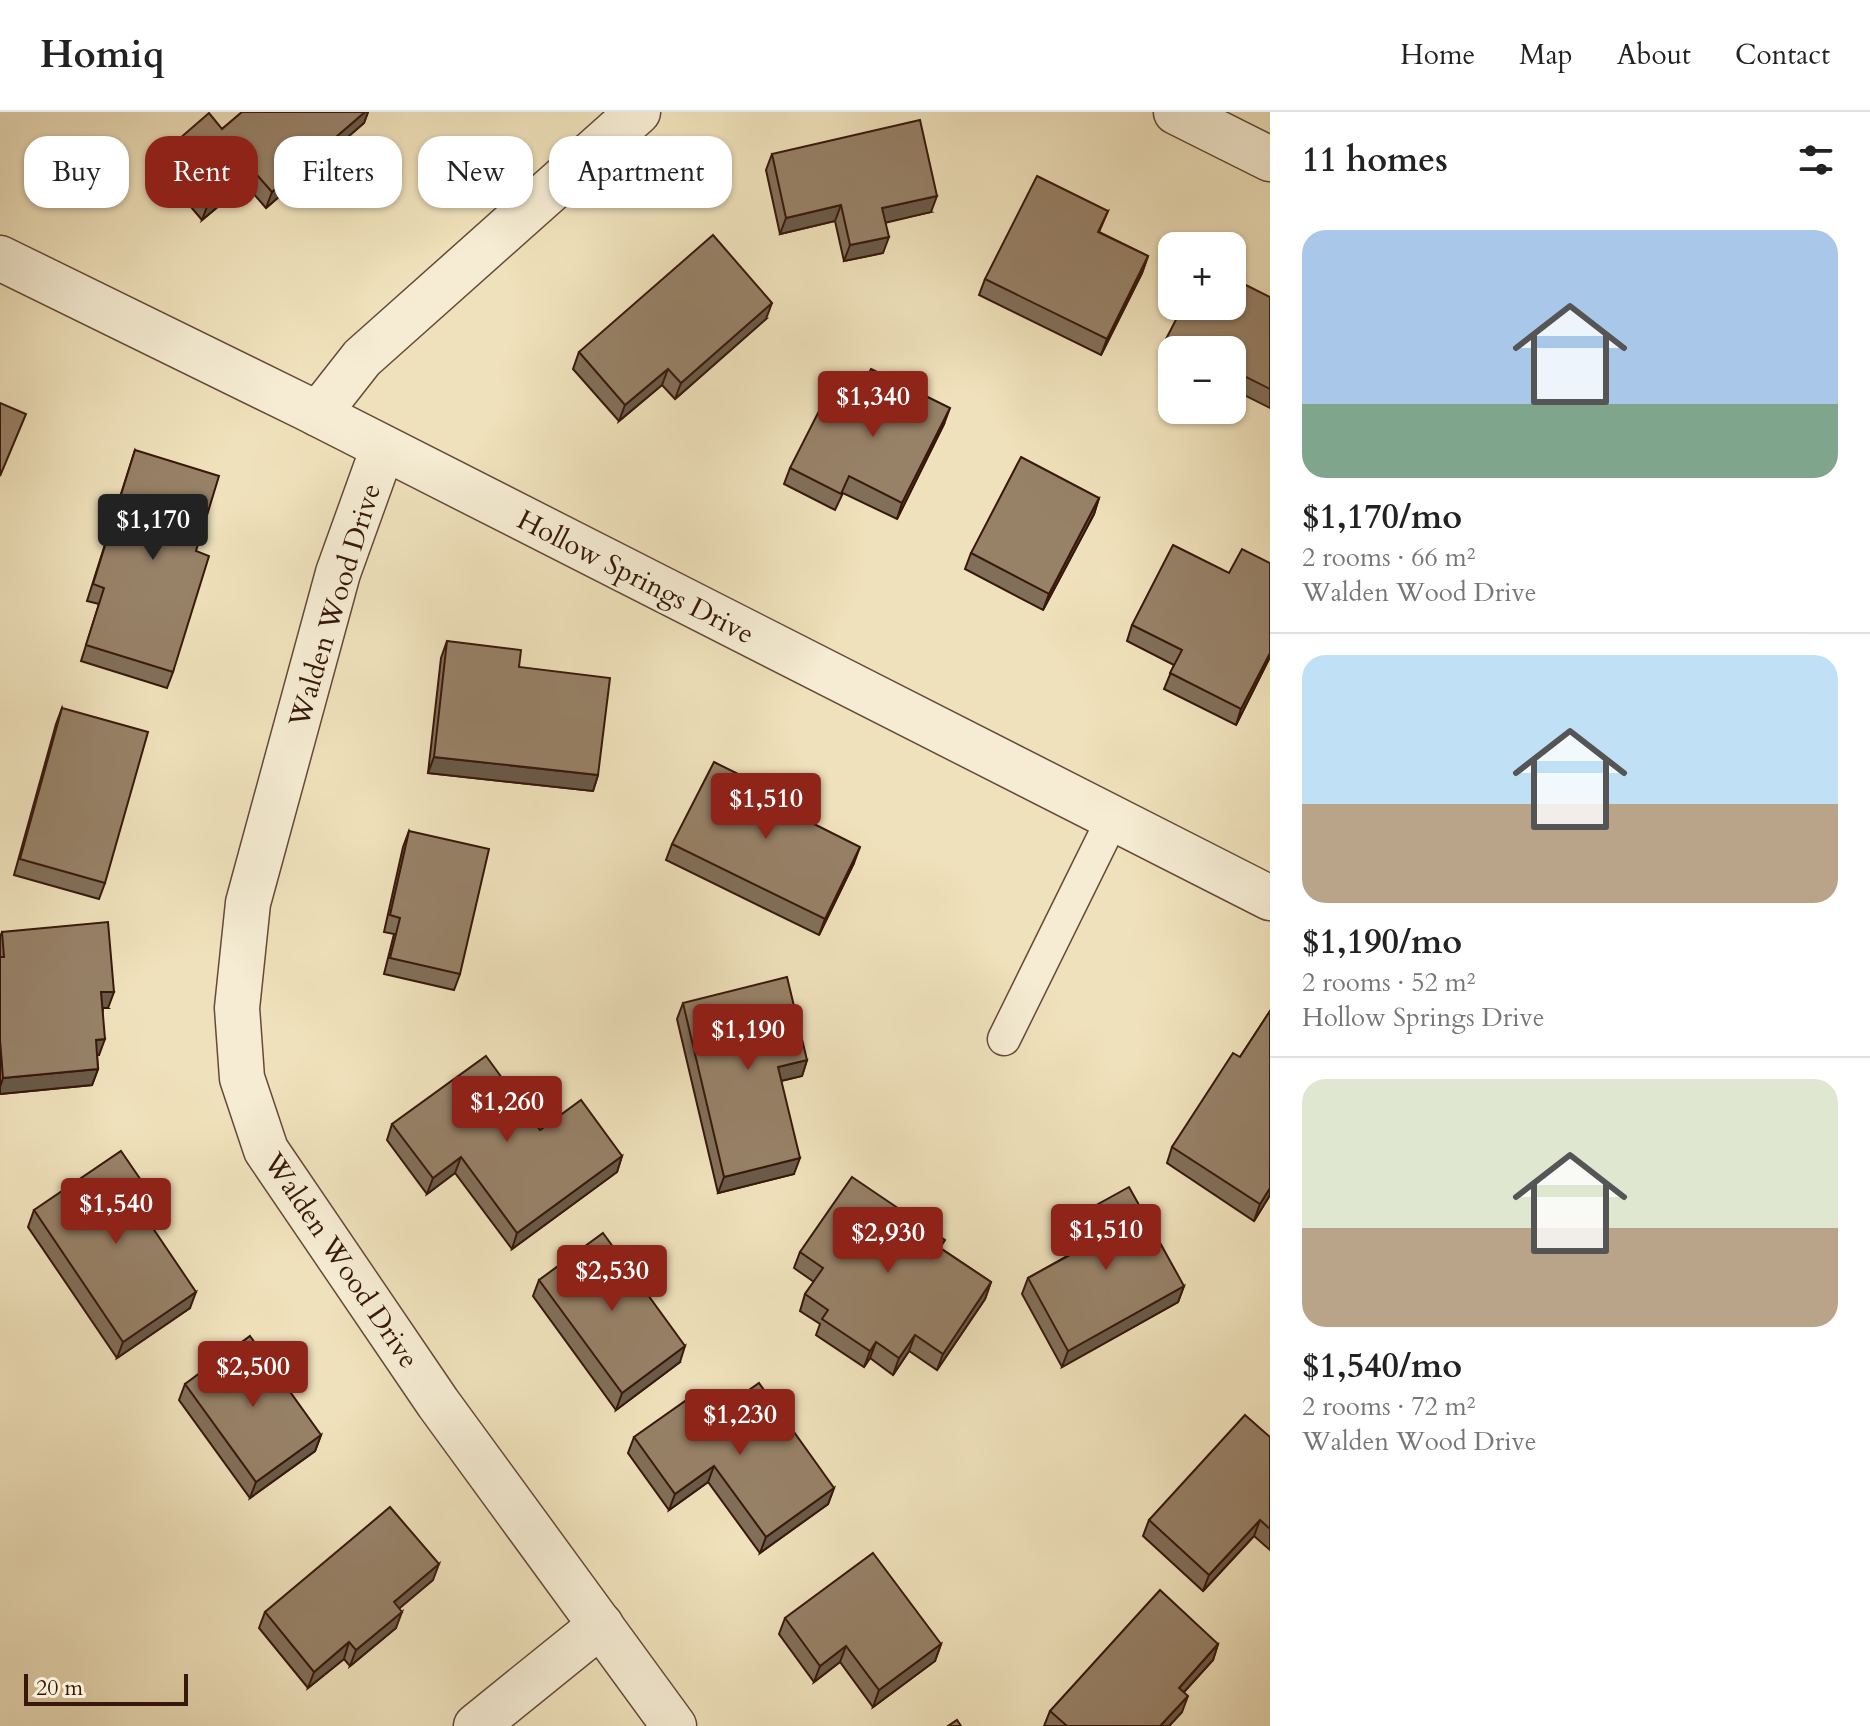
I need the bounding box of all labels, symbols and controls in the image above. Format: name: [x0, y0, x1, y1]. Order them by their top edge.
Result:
text: Homiq: [40, 29, 164, 81]
text: Home: [1400, 36, 1475, 74]
text: Map: [1519, 36, 1573, 74]
text: About: [1617, 36, 1691, 74]
text: Contact: [1735, 36, 1830, 74]
chip: Buy: [24, 136, 129, 208]
chip: Rent: [145, 136, 258, 208]
chip: Filters: [274, 136, 402, 208]
chip: New: [418, 136, 533, 208]
chip: Apartment: [549, 136, 732, 208]
text: 11 homes: [1302, 137, 1448, 183]
icon: filters: [1794, 138, 1838, 182]
map controls: [1158, 232, 1246, 424]
button: +: [1158, 232, 1246, 320]
icon: home: [1498, 282, 1642, 426]
button: −: [1158, 336, 1246, 424]
pin: $1,340: [808, 371, 938, 439]
text: $1,340: [836, 379, 910, 414]
street label: Walden Wood Drive: [280, 479, 390, 733]
pin: $1,170: [88, 494, 218, 562]
text: $1,170/mo: [1302, 494, 1462, 540]
street label: Hollow Springs Drive: [511, 501, 761, 653]
text: $1,170: [116, 502, 190, 537]
text: 2 rooms · 66 m²: [1302, 540, 1475, 575]
text: Walden Wood Drive: [1302, 575, 1537, 610]
icon: home: [1498, 707, 1642, 851]
pin: $1,510: [701, 773, 831, 841]
text: $1,510: [729, 781, 803, 816]
text: $1,190/mo: [1302, 919, 1462, 965]
text: 2 rooms · 52 m²: [1302, 965, 1475, 1000]
text: Hollow Springs Drive: [1302, 1000, 1544, 1035]
pin: $1,190: [683, 1004, 813, 1072]
text: $1,190: [711, 1012, 785, 1047]
pin: $1,260: [442, 1076, 572, 1144]
text: $1,260: [470, 1084, 544, 1119]
icon: home: [1498, 1131, 1642, 1275]
street label: Walden Wood Drive: [254, 1144, 428, 1376]
pin: $1,540: [51, 1178, 181, 1246]
text: $1,540: [79, 1186, 153, 1221]
pin: $1,510: [1041, 1204, 1171, 1272]
pin: $2,930: [823, 1207, 953, 1275]
text: $1,510: [1069, 1212, 1143, 1247]
text: $2,930: [851, 1215, 925, 1250]
pin: $2,530: [547, 1245, 677, 1313]
text: $2,530: [575, 1253, 649, 1288]
pin: $2,500: [188, 1341, 318, 1409]
text: $1,540/mo: [1302, 1343, 1462, 1389]
text: $2,500: [216, 1349, 290, 1384]
pin: $1,230: [675, 1389, 805, 1457]
text: 2 rooms · 72 m²: [1302, 1389, 1475, 1424]
text: $1,230: [703, 1397, 777, 1432]
text: Walden Wood Drive: [1302, 1424, 1537, 1459]
scale bar: [24, 1670, 188, 1706]
text: 20 m: [36, 1673, 83, 1703]

